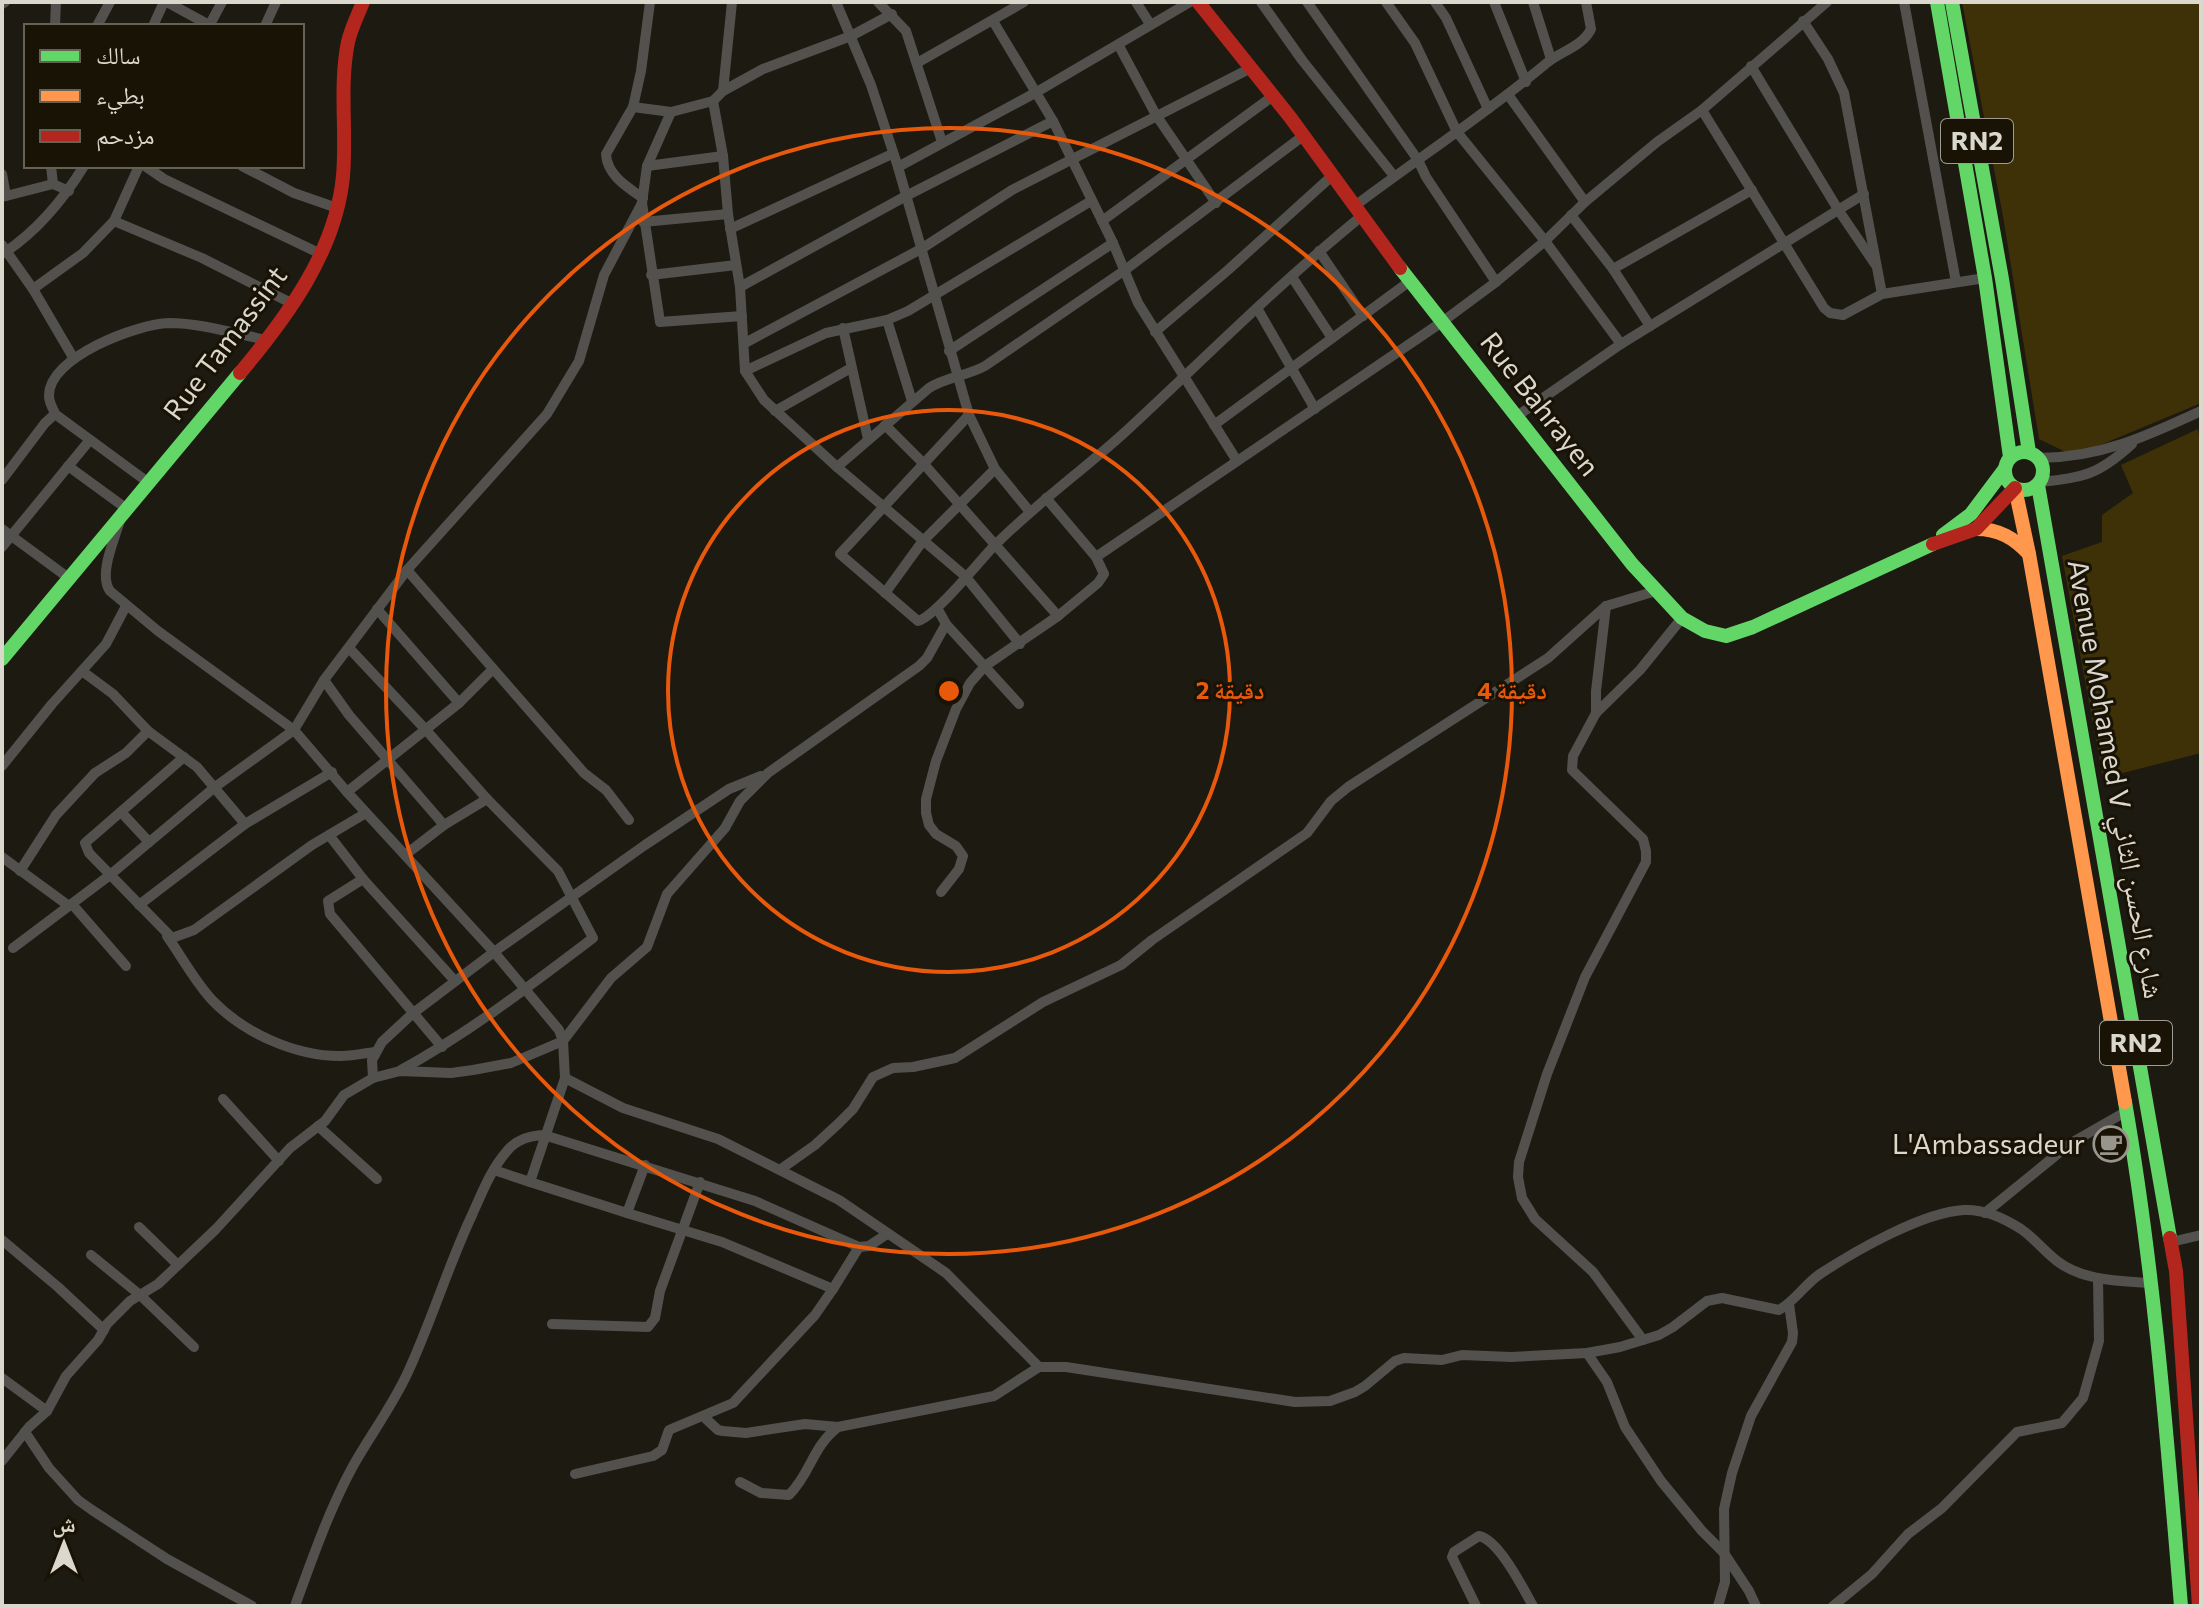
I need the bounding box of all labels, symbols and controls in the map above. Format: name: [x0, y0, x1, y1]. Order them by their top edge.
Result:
legend: [24, 24, 304, 168]
text: سالك: [96, 40, 141, 69]
text: بطيء: [96, 80, 145, 115]
road number: RN2: [1941, 119, 2013, 163]
text: مزدحم: [96, 120, 155, 152]
street label: Rue Tamassint: [155, 259, 293, 426]
street label: Rue Bahrayen: [1474, 325, 1607, 482]
street label: Avenue Mohamed V شارع الحسن الثاني: [2055, 557, 2172, 1002]
text: 2 دقيقة: [1196, 675, 1264, 705]
text: 4 دقيقة: [1477, 675, 1547, 705]
centre of rings: [935, 677, 963, 705]
road number: RN2: [2100, 1021, 2172, 1065]
cafe icon: L'Ambassadeur: [2092, 1125, 2130, 1163]
place label: L'Ambassadeur: [1892, 1126, 2085, 1160]
north arrow: [24, 1504, 104, 1584]
text: ش: [52, 1510, 76, 1538]

